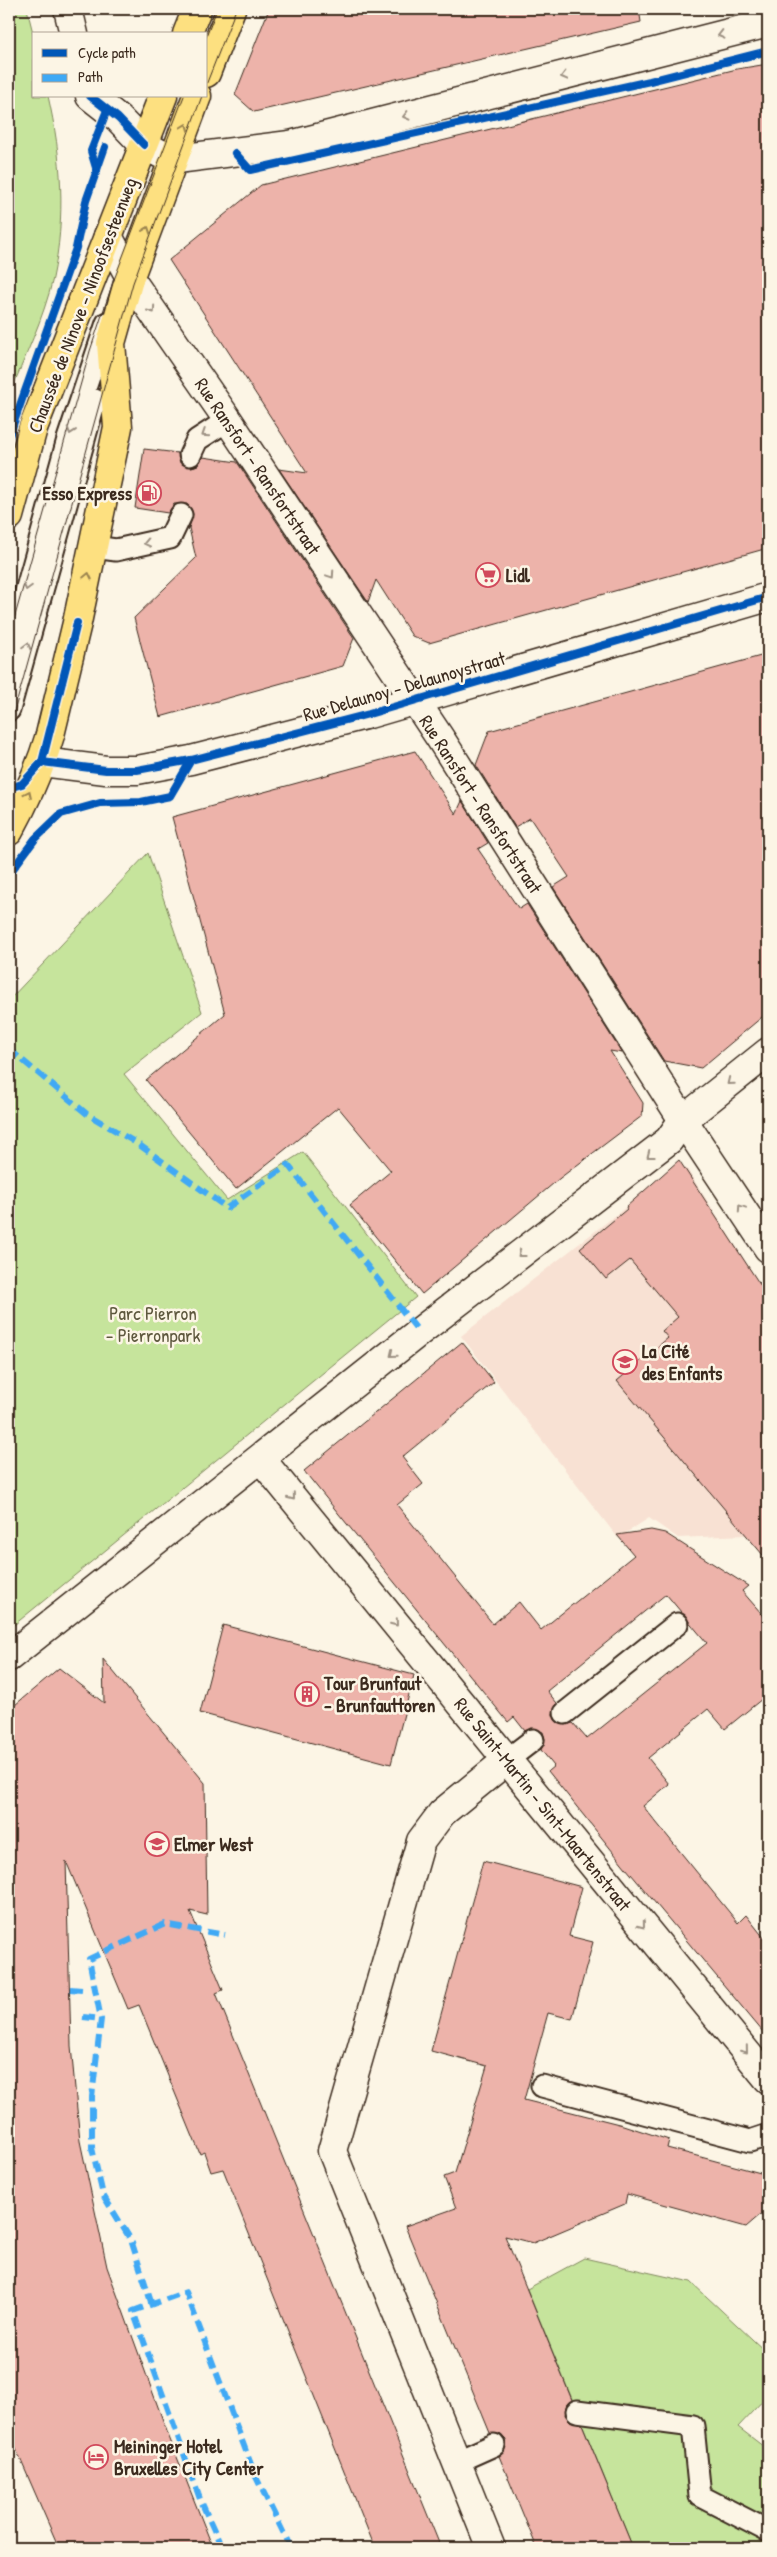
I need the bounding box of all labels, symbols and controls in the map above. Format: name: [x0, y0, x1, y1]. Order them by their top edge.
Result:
one-way arrow: [717, 30, 726, 40]
legend: [32, 32, 208, 98]
text: Cycle path: [78, 42, 136, 63]
text: Path: [78, 66, 103, 87]
one-way arrow: [560, 70, 568, 80]
one-way arrow: [402, 110, 411, 121]
one-way arrow: [179, 123, 189, 132]
street label: Chaussée de Ninove - Ninoofsesteenweg: [21, 174, 143, 436]
one-way arrow: [141, 227, 151, 235]
one-way arrow: [146, 304, 155, 313]
street label: Rue Ransfort - Ransfortstraat: [189, 373, 327, 560]
one-way arrow: [66, 426, 76, 435]
one-way arrow: [202, 428, 211, 437]
place label: Esso Express: [42, 480, 133, 507]
fuel station icon: Esso Express: [136, 480, 162, 506]
one-way arrow: [143, 537, 152, 548]
supermarket icon: Lidl: [475, 562, 501, 588]
place label: Lidl: [506, 562, 531, 588]
one-way arrow: [325, 569, 334, 579]
one-way arrow: [82, 571, 92, 580]
one-way arrow: [23, 583, 33, 591]
one-way arrow: [21, 643, 31, 651]
street label: Rue Delaunoy - Delaunoystraat: [300, 645, 509, 727]
street label: Rue Ransfort - Ransfortstraat: [414, 710, 549, 899]
one-way arrow: [21, 791, 31, 800]
one-way arrow: [727, 1077, 736, 1085]
one-way arrow: [647, 1149, 656, 1157]
one-way arrow: [738, 1204, 747, 1213]
one-way arrow: [517, 1248, 527, 1257]
park label: Parc Pierron - Pierronpark: [106, 1300, 200, 1348]
place label: La Cité des Enfants: [642, 1338, 723, 1386]
one-way arrow: [390, 1348, 399, 1356]
school or university icon: La Cité des Enfants: [612, 1349, 638, 1375]
one-way arrow: [286, 1491, 294, 1500]
one-way arrow: [389, 1617, 398, 1626]
place label: Tour Brunfaut - Brunfauttoren: [323, 1670, 436, 1718]
building icon: Tour Brunfaut - Brunfauttoren: [294, 1681, 320, 1707]
street label: Rue Saint-Martin - Sint-Maartenstraat: [449, 1692, 638, 1917]
school or university icon: Elmer West: [144, 1831, 170, 1857]
place label: Elmer West: [174, 1831, 254, 1857]
one-way arrow: [636, 1919, 645, 1928]
one-way arrow: [739, 2045, 748, 2054]
place label: Meininger Hotel Bruxelles City Center: [114, 2433, 264, 2482]
hotel icon: Meininger Hotel Bruxelles City Center: [83, 2444, 109, 2470]

